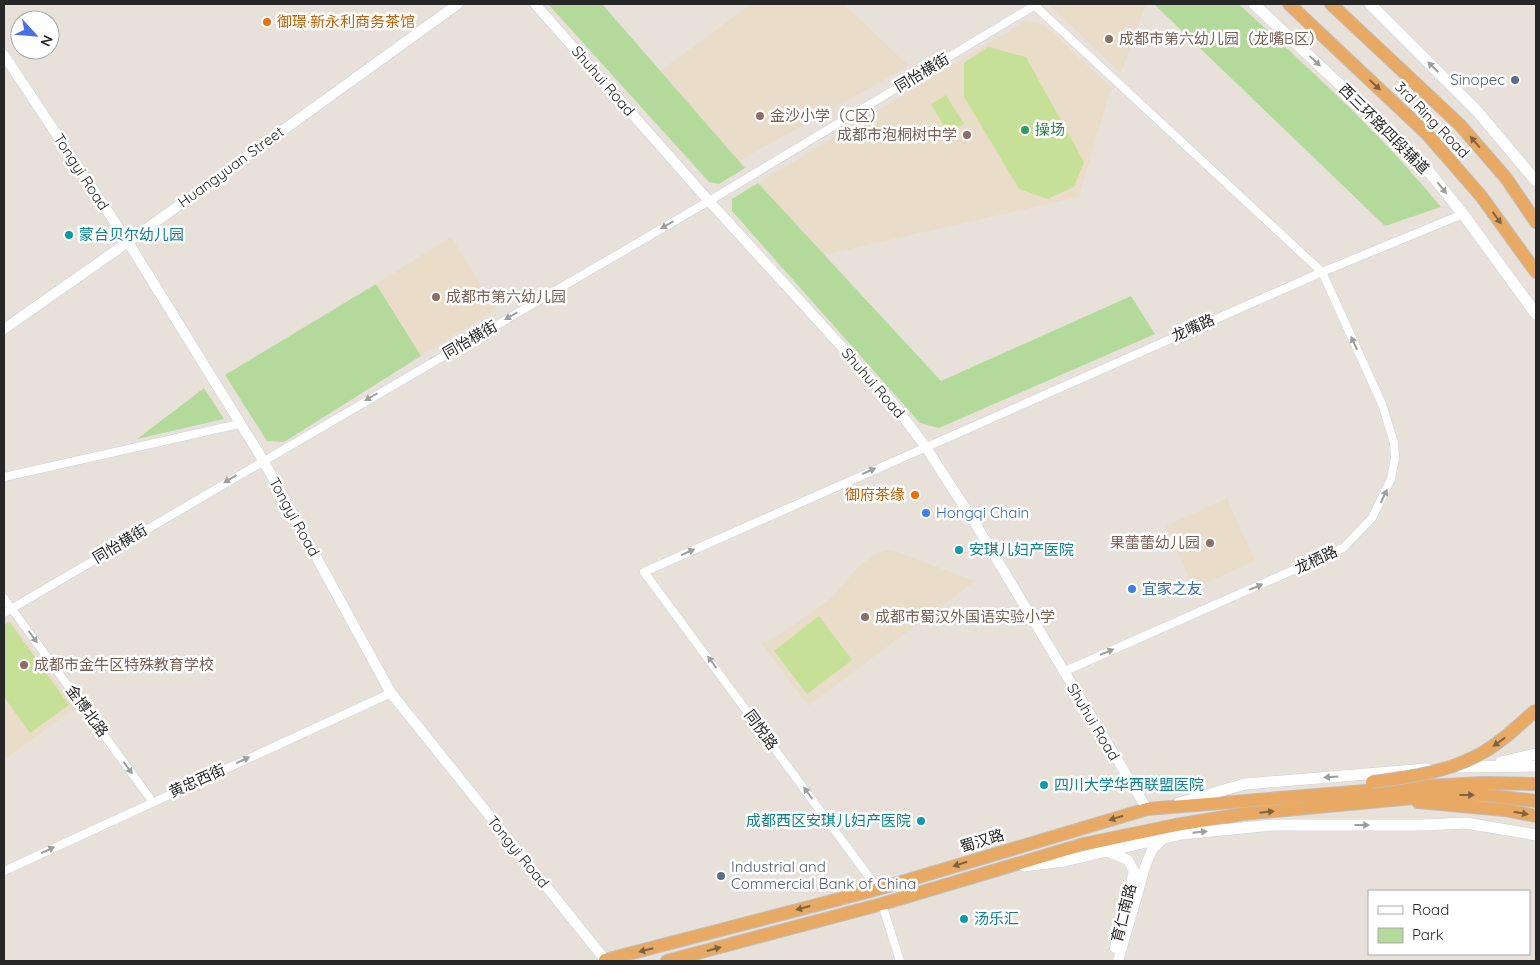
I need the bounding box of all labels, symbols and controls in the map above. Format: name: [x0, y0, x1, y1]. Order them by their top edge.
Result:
north arrow: [10, 10, 60, 60]
place label: 御璟·新永利商务茶馆: [277, 12, 415, 31]
marker: 御璟·新永利商务茶馆: [261, 16, 273, 28]
place label: 成都市第六幼儿园（龙嘴B区）: [1119, 29, 1324, 48]
text: N: [36, 32, 57, 49]
marker: 成都市第六幼儿园（龙嘴B区）: [1103, 33, 1115, 45]
street label: Shuhui Road: [568, 42, 639, 120]
street label: 同怡横街: [891, 49, 952, 96]
one-way arrow: [1308, 55, 1320, 67]
one-way arrow: [1427, 62, 1439, 74]
place label: Sinopec: [1450, 70, 1505, 89]
marker: Sinopec: [1509, 74, 1521, 86]
street label: 3rd Ring Road: [1391, 77, 1474, 162]
street label: 西三环路四段辅道: [1335, 79, 1434, 178]
one-way arrow: [1369, 79, 1381, 91]
place label: 金沙小学（C区）: [770, 106, 885, 125]
marker: 金沙小学（C区）: [754, 110, 766, 122]
place label: 操场: [1035, 120, 1065, 139]
street label: Huangyuan Street: [174, 122, 287, 211]
marker: 操场: [1019, 124, 1031, 136]
place label: 成都市泡桐树中学: [837, 125, 957, 144]
marker: 成都市泡桐树中学: [961, 129, 973, 141]
street label: Tongyi Road: [50, 130, 113, 214]
one-way arrow: [1469, 135, 1480, 148]
one-way arrow: [1436, 181, 1447, 194]
one-way arrow: [1492, 211, 1502, 224]
one-way arrow: [660, 221, 673, 230]
place label: 蒙台贝尔幼儿园: [79, 225, 184, 244]
marker: 蒙台贝尔幼儿园: [63, 229, 75, 241]
place label: 成都市第六幼儿园: [446, 287, 566, 306]
marker: 成都市第六幼儿园: [430, 291, 442, 303]
street label: 龙嘴路: [1168, 310, 1217, 345]
one-way arrow: [505, 311, 518, 320]
street label: 同怡横街: [439, 316, 500, 363]
one-way arrow: [1350, 336, 1358, 350]
street label: Shuhui Road: [838, 344, 909, 422]
one-way arrow: [364, 393, 377, 402]
one-way arrow: [862, 467, 876, 475]
street label: Tongyi Road: [265, 474, 324, 560]
one-way arrow: [224, 475, 237, 484]
place label: 御府茶缘: [845, 485, 905, 504]
marker: 御府茶缘: [909, 489, 921, 501]
one-way arrow: [1380, 489, 1388, 503]
place label: Hongqi Chain: [936, 503, 1029, 522]
marker: Hongqi Chain: [920, 507, 932, 519]
street label: 同怡横街: [89, 520, 150, 567]
place label: 果蕾蕾幼儿园: [1110, 533, 1200, 552]
marker: 果蕾蕾幼儿园: [1204, 537, 1216, 549]
place label: 安琪儿妇产医院: [969, 540, 1074, 559]
street label: 龙栖路: [1291, 541, 1340, 578]
marker: 安琪儿妇产医院: [953, 544, 965, 556]
one-way arrow: [681, 547, 695, 555]
place label: 宜家之友: [1142, 579, 1202, 598]
marker: 宜家之友: [1126, 583, 1138, 595]
one-way arrow: [1249, 583, 1264, 591]
place label: 成都市蜀汉外国语实验小学: [875, 607, 1055, 626]
marker: 成都市蜀汉外国语实验小学: [859, 611, 871, 623]
one-way arrow: [27, 630, 38, 643]
one-way arrow: [1100, 647, 1114, 655]
place label: 成都市金牛区特殊教育学校: [34, 655, 214, 674]
one-way arrow: [706, 656, 717, 669]
marker: 成都市金牛区特殊教育学校: [18, 659, 30, 671]
street label: Shuhui Road: [1063, 680, 1124, 764]
street label: 金博北路: [62, 681, 113, 741]
street label: 同悦路: [740, 706, 782, 753]
one-way arrow: [1493, 736, 1506, 747]
one-way arrow: [236, 755, 250, 763]
street label: 黄忠西街: [166, 760, 228, 801]
one-way arrow: [123, 761, 134, 774]
one-way arrow: [1322, 773, 1338, 781]
place label: 四川大学华西联盟医院: [1054, 775, 1204, 794]
marker: 四川大学华西联盟医院: [1038, 779, 1050, 791]
one-way arrow: [803, 786, 813, 800]
one-way arrow: [1459, 791, 1475, 799]
one-way arrow: [1259, 808, 1275, 816]
one-way arrow: [1514, 810, 1530, 818]
place label: 成都西区安琪儿妇产医院: [746, 811, 911, 830]
street label: Tongyi Road: [484, 812, 553, 892]
marker: 成都西区安琪儿妇产医院: [915, 815, 927, 827]
one-way arrow: [1108, 815, 1123, 822]
one-way arrow: [1354, 821, 1370, 829]
street label: 蜀汉路: [958, 825, 1006, 856]
one-way arrow: [1192, 828, 1208, 836]
one-way arrow: [41, 846, 55, 854]
place label: Industrial and Commercial Bank of China: [731, 857, 916, 893]
one-way arrow: [952, 861, 967, 869]
marker: Industrial and Commercial Bank of China: [715, 870, 727, 882]
street label: 育仁南路: [1107, 881, 1140, 944]
legend: [1368, 890, 1530, 955]
text: Road: [1412, 900, 1449, 919]
one-way arrow: [796, 904, 811, 912]
place label: 汤乐汇: [974, 909, 1019, 928]
marker: 汤乐汇: [958, 913, 970, 925]
text: Park: [1412, 925, 1444, 944]
one-way arrow: [707, 944, 722, 952]
one-way arrow: [639, 946, 654, 954]

